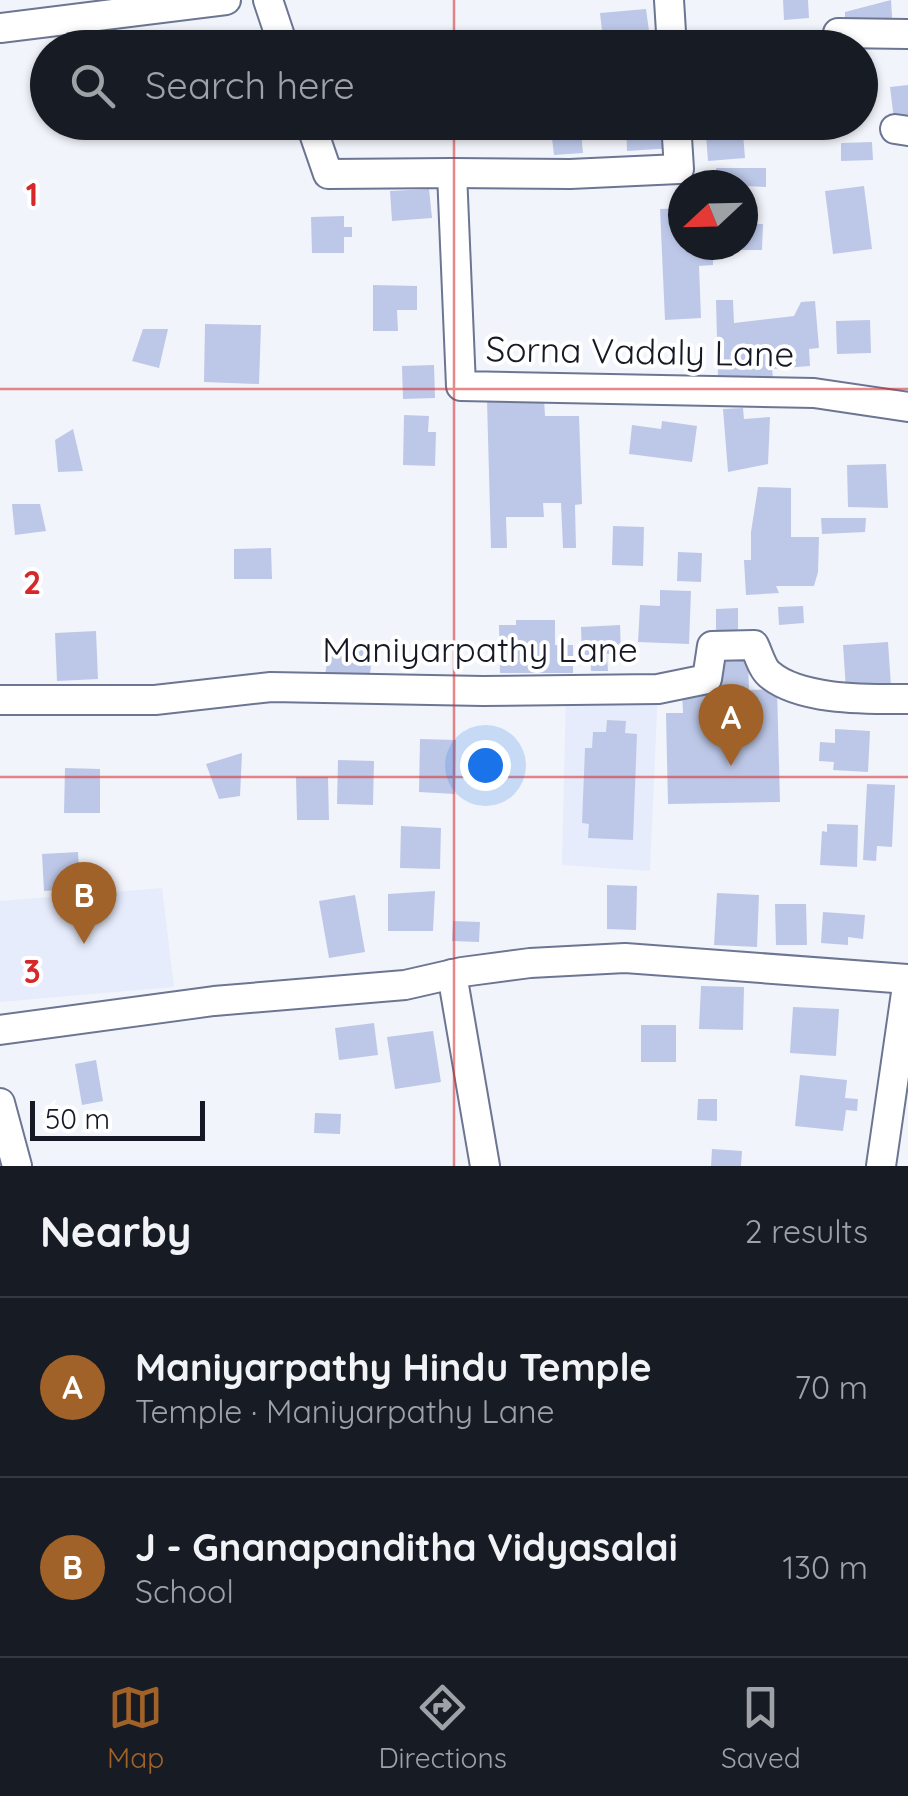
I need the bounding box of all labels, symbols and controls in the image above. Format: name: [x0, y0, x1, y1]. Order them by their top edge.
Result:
search box: [30, 30, 878, 140]
icon: search: [65, 58, 120, 113]
text: Search here: [145, 61, 355, 109]
north arrow: [668, 170, 758, 260]
text: 1: [26, 174, 38, 214]
street label: Sorna Vadaly Lane: [485, 326, 795, 376]
text: 2: [23, 562, 41, 602]
street label: Maniyarpathy Lane: [322, 627, 638, 671]
pin: A: [698, 684, 764, 766]
your location: [460, 740, 511, 791]
pin: B: [52, 862, 116, 944]
text: 3: [23, 951, 41, 991]
scale bar: [30, 1096, 205, 1140]
text: 50 m: [45, 1101, 110, 1136]
text: Nearby: [40, 1205, 191, 1258]
text: 2 results: [745, 1211, 868, 1251]
text: Maniyarpathy Hindu Temple: [135, 1343, 652, 1391]
text: A: [62, 1367, 83, 1407]
text: 70 m: [795, 1367, 868, 1407]
text: Temple · Maniyarpathy Lane: [135, 1391, 555, 1431]
text: J - Gnanapanditha Vidyasalai: [135, 1523, 678, 1571]
text: B: [62, 1547, 83, 1587]
text: 130 m: [782, 1547, 868, 1587]
text: School: [135, 1571, 234, 1611]
tab: Map: [107, 1680, 164, 1775]
tab: Directions: [378, 1680, 507, 1775]
tab: Saved: [721, 1680, 801, 1775]

